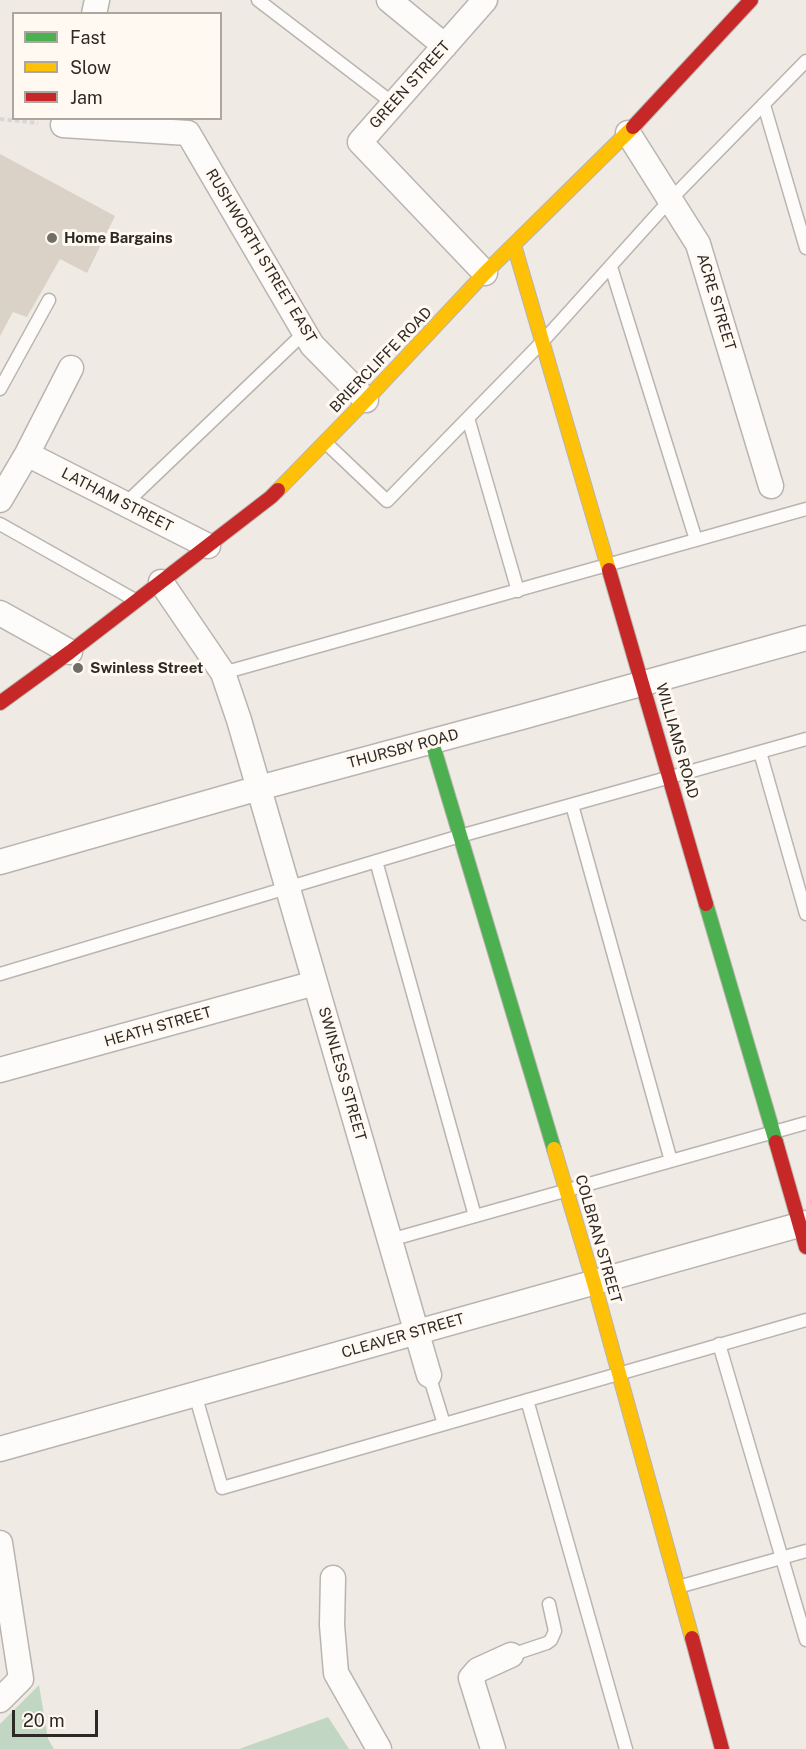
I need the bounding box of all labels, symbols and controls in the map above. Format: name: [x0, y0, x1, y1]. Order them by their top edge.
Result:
legend: [12, 12, 222, 120]
text: Fast: [70, 27, 106, 48]
street label: GREEN STREET: [366, 37, 454, 133]
text: Slow: [70, 57, 111, 78]
text: Jam: [70, 87, 103, 108]
street label: RUSHWORTH STREET EAST: [202, 166, 320, 346]
place label: Home Bargains: [64, 229, 173, 247]
marker: Home Bargains: [45, 231, 59, 245]
street label: ACRE STREET: [693, 251, 739, 353]
street label: BRIERCLIFFE ROAD: [326, 304, 436, 416]
street label: LATHAM STREET: [58, 464, 176, 536]
place label: Swinless Street: [90, 659, 203, 677]
marker: Swinless Street: [71, 661, 85, 675]
street label: WILLIAMS ROAD: [652, 681, 702, 801]
street label: THURSBY ROAD: [345, 726, 461, 772]
street label: HEATH STREET: [102, 1003, 214, 1051]
street label: SWINLESS STREET: [314, 1005, 370, 1143]
street label: COLBRAN STREET: [571, 1173, 625, 1305]
street label: CLEAVER STREET: [339, 1310, 467, 1362]
scale bar: [15, 1698, 100, 1736]
text: 20 m: [23, 1710, 65, 1731]

